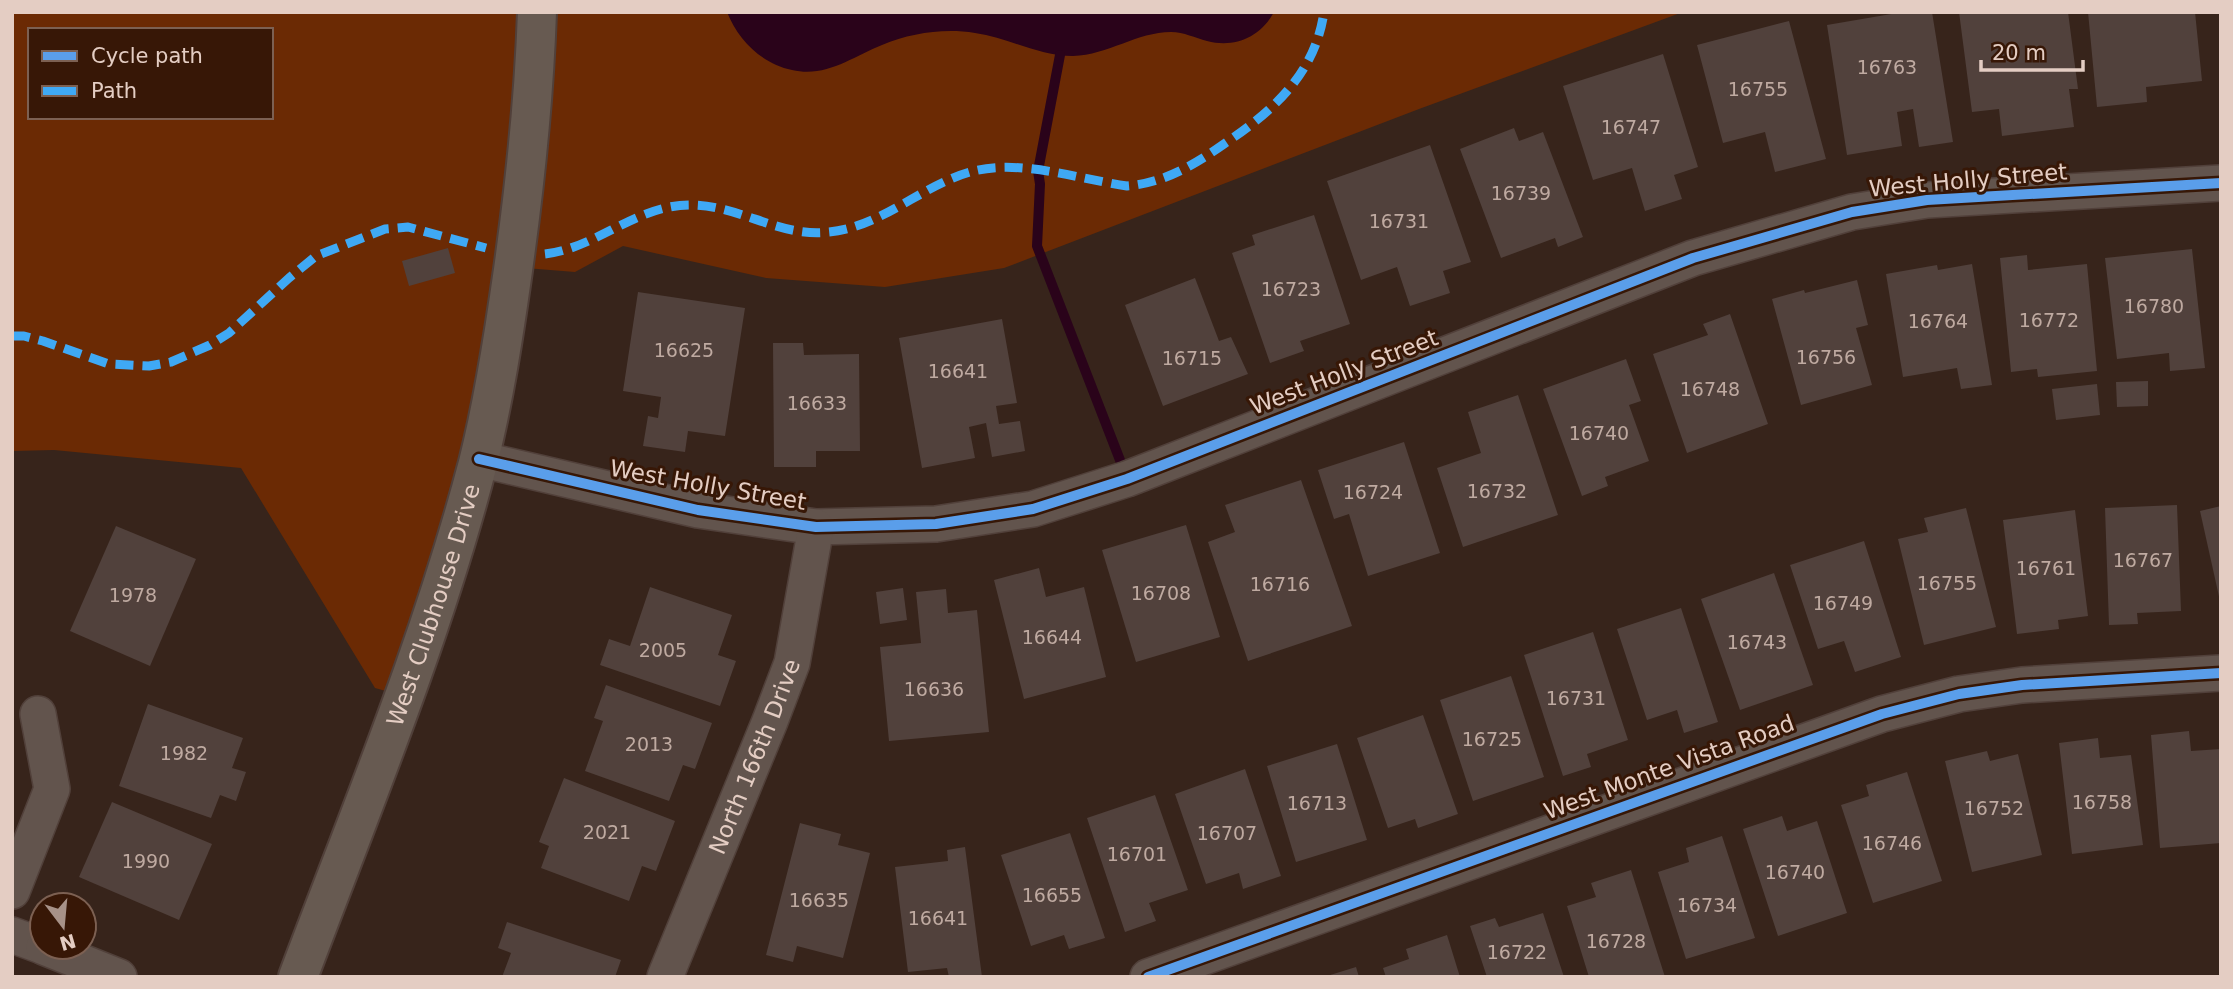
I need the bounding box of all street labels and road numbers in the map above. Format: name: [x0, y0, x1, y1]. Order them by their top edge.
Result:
street label: West Holly Street: [1868, 158, 2068, 202]
street label: West Holly Street: [1247, 324, 1441, 420]
street label: West Holly Street: [608, 455, 808, 515]
street label: West Clubhouse Drive: [381, 481, 485, 730]
street label: North 166th Drive: [704, 655, 805, 858]
street label: West Monte Vista Road: [1540, 710, 1798, 824]

